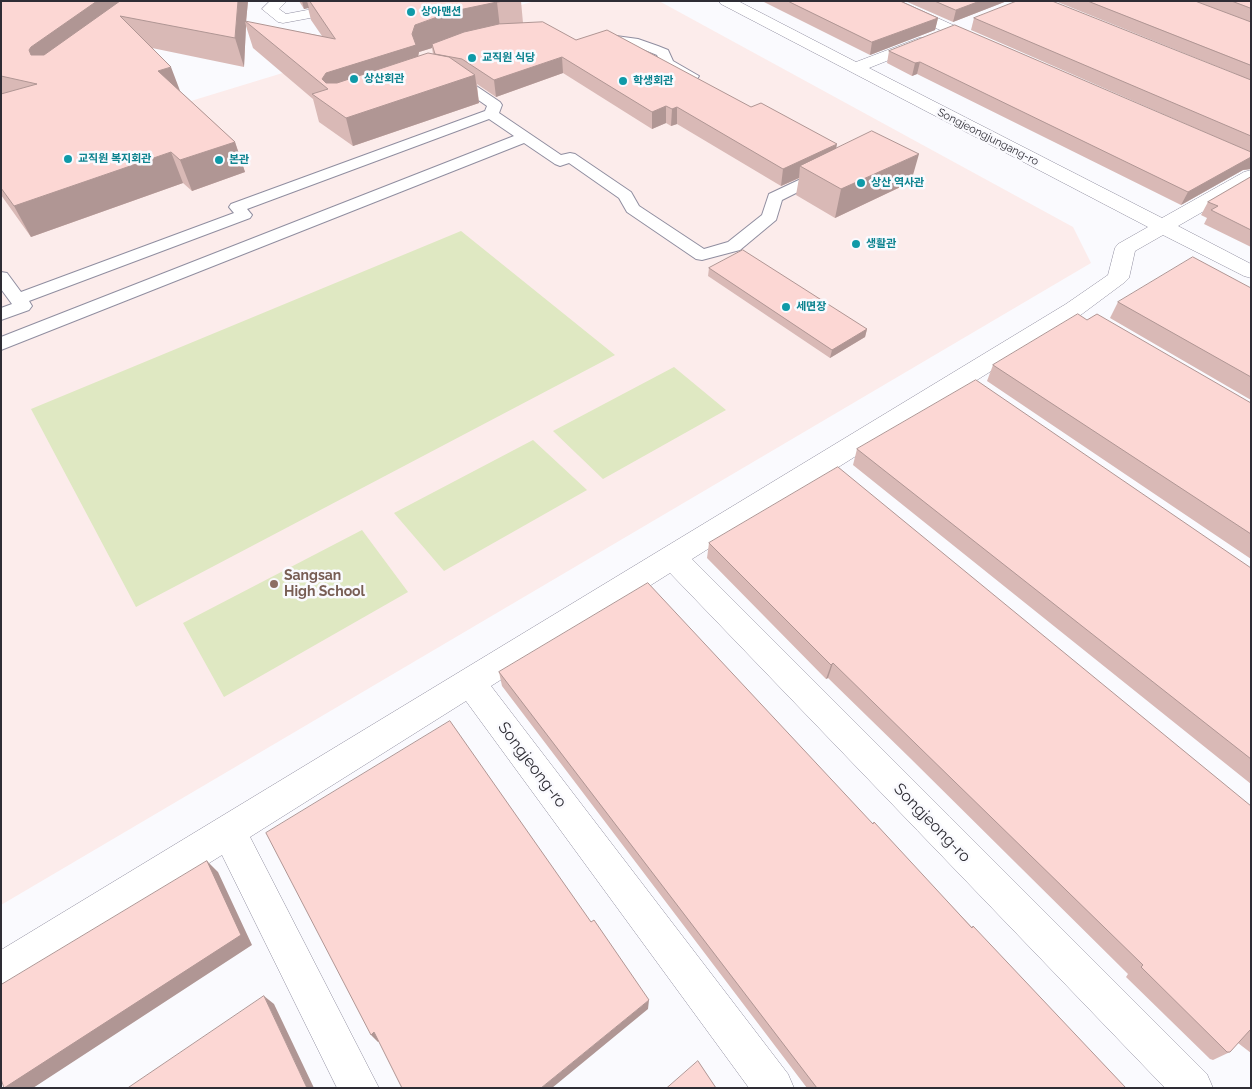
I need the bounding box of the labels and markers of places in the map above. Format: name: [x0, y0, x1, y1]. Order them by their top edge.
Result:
place label: 상아맨션: [421, 5, 461, 19]
marker: 상아맨션: [405, 6, 417, 18]
place label: 교직원 식당: [482, 51, 535, 65]
marker: 교직원 식당: [466, 52, 478, 64]
place label: 상산회관: [364, 72, 404, 86]
marker: 상산회관: [348, 73, 360, 85]
place label: 학생회관: [633, 74, 673, 88]
marker: 학생회관: [617, 75, 629, 87]
place label: 교직원 복지회관: [78, 152, 151, 166]
marker: 교직원 복지회관: [62, 153, 74, 165]
place label: 본관: [229, 153, 249, 167]
marker: 본관: [213, 154, 225, 166]
place label: 상산 역사관: [871, 176, 924, 190]
marker: 상산 역사관: [855, 177, 867, 189]
place label: 생활관: [866, 237, 896, 251]
marker: 생활관: [850, 238, 862, 250]
place label: 세면장: [796, 300, 826, 314]
marker: 세면장: [780, 301, 792, 313]
place label: Sangsan High School: [284, 568, 365, 600]
marker: Sangsan High School: [268, 578, 280, 590]

